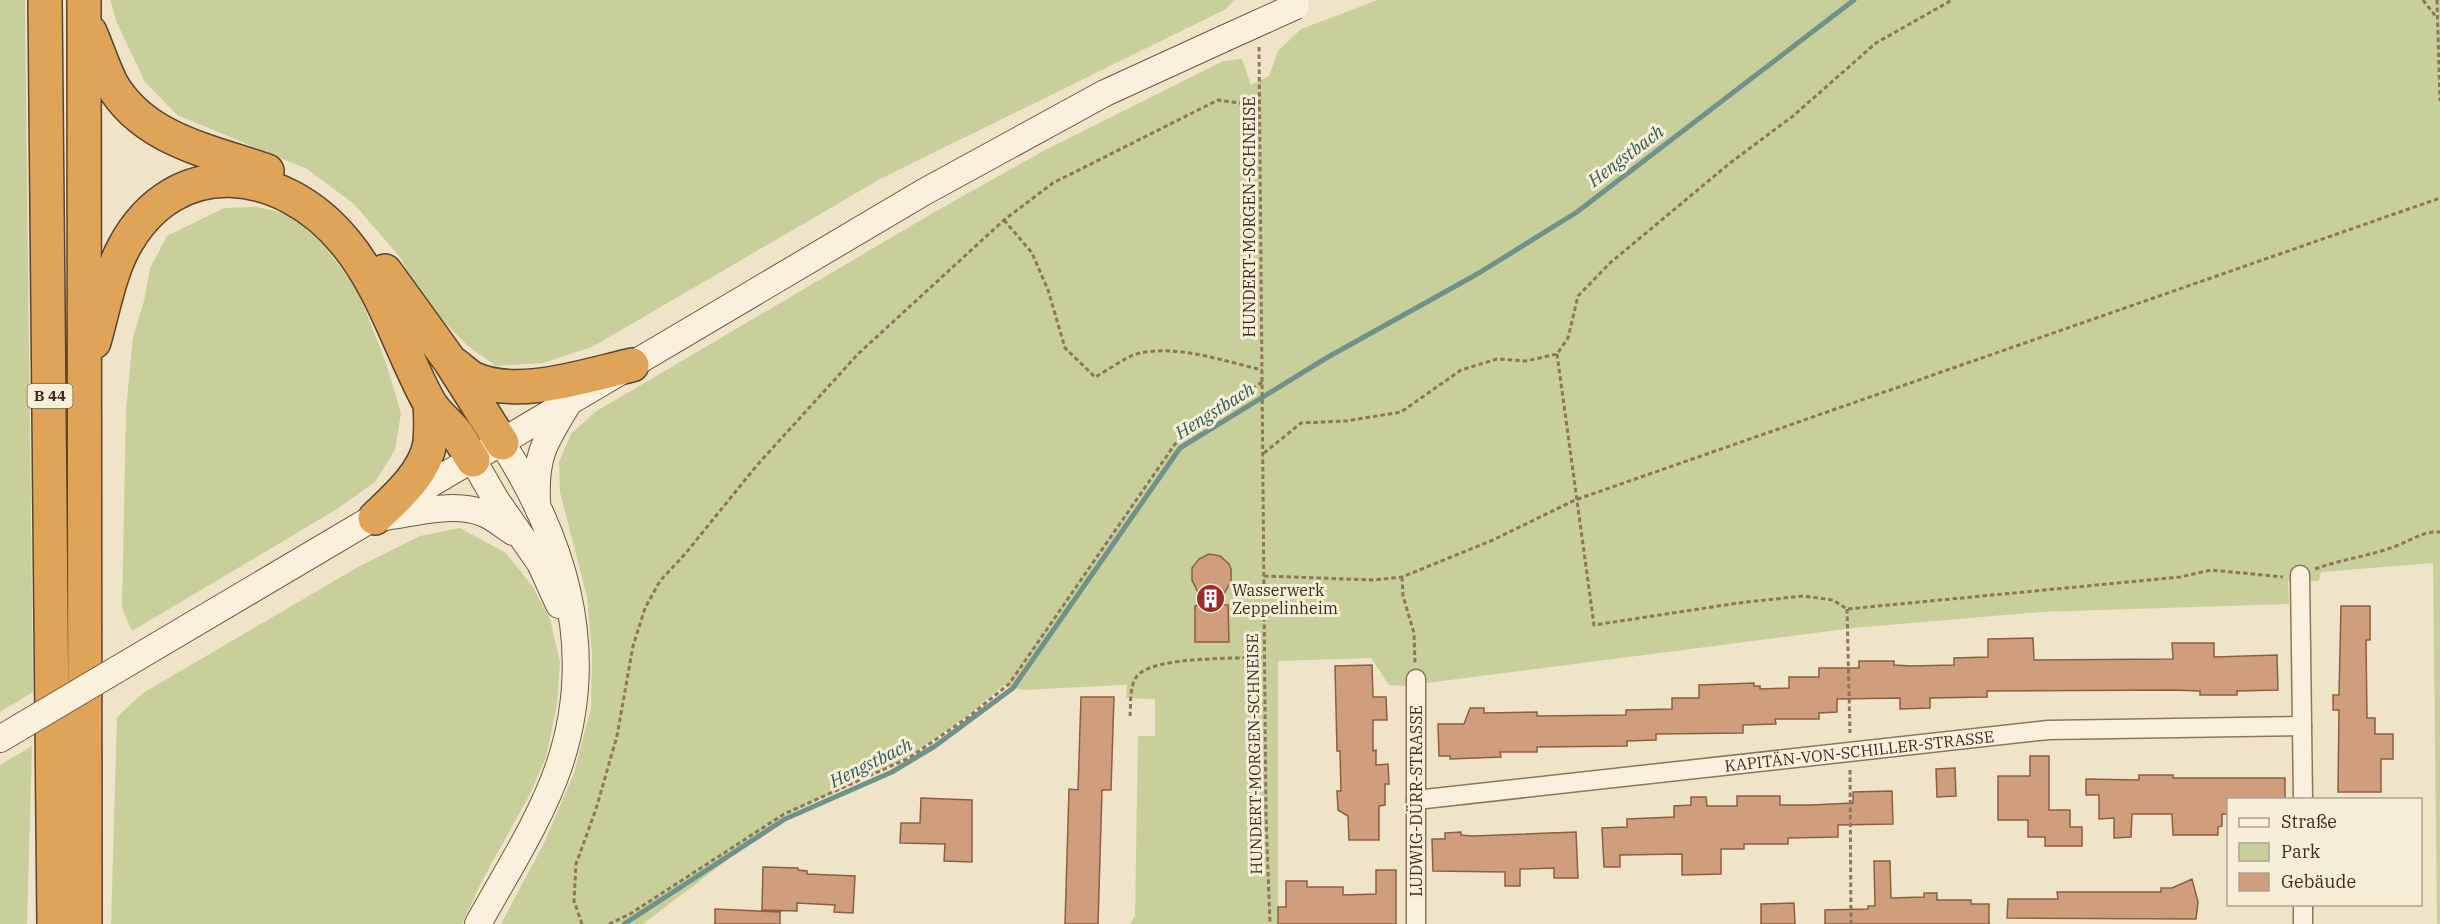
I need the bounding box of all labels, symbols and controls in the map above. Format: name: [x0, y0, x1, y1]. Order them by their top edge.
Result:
street label: HUNDERT-MORGEN-SCHNEISE: [1239, 96, 1259, 338]
water label: Hengstbach: [1582, 120, 1668, 192]
water label: Hengstbach: [1170, 377, 1259, 444]
road number: B 44: [28, 384, 72, 408]
place label: Wasserwerk Zeppelinheim: [1232, 580, 1338, 618]
building icon: Wasserwerk Zeppelinheim: [1195, 583, 1227, 615]
street label: HUNDERT-MORGEN-SCHNEISE: [1242, 633, 1266, 875]
street label: LUDWIG-DÜRR-STRASSE: [1406, 705, 1426, 897]
street label: KAPITÄN-VON-SCHILLER-STRASSE: [1723, 726, 1995, 776]
water label: Hengstbach: [825, 733, 916, 793]
legend: [2227, 798, 2422, 906]
text: Straße: [2281, 810, 2337, 833]
text: Park: [2281, 840, 2321, 863]
text: Gebäude: [2281, 870, 2356, 893]

